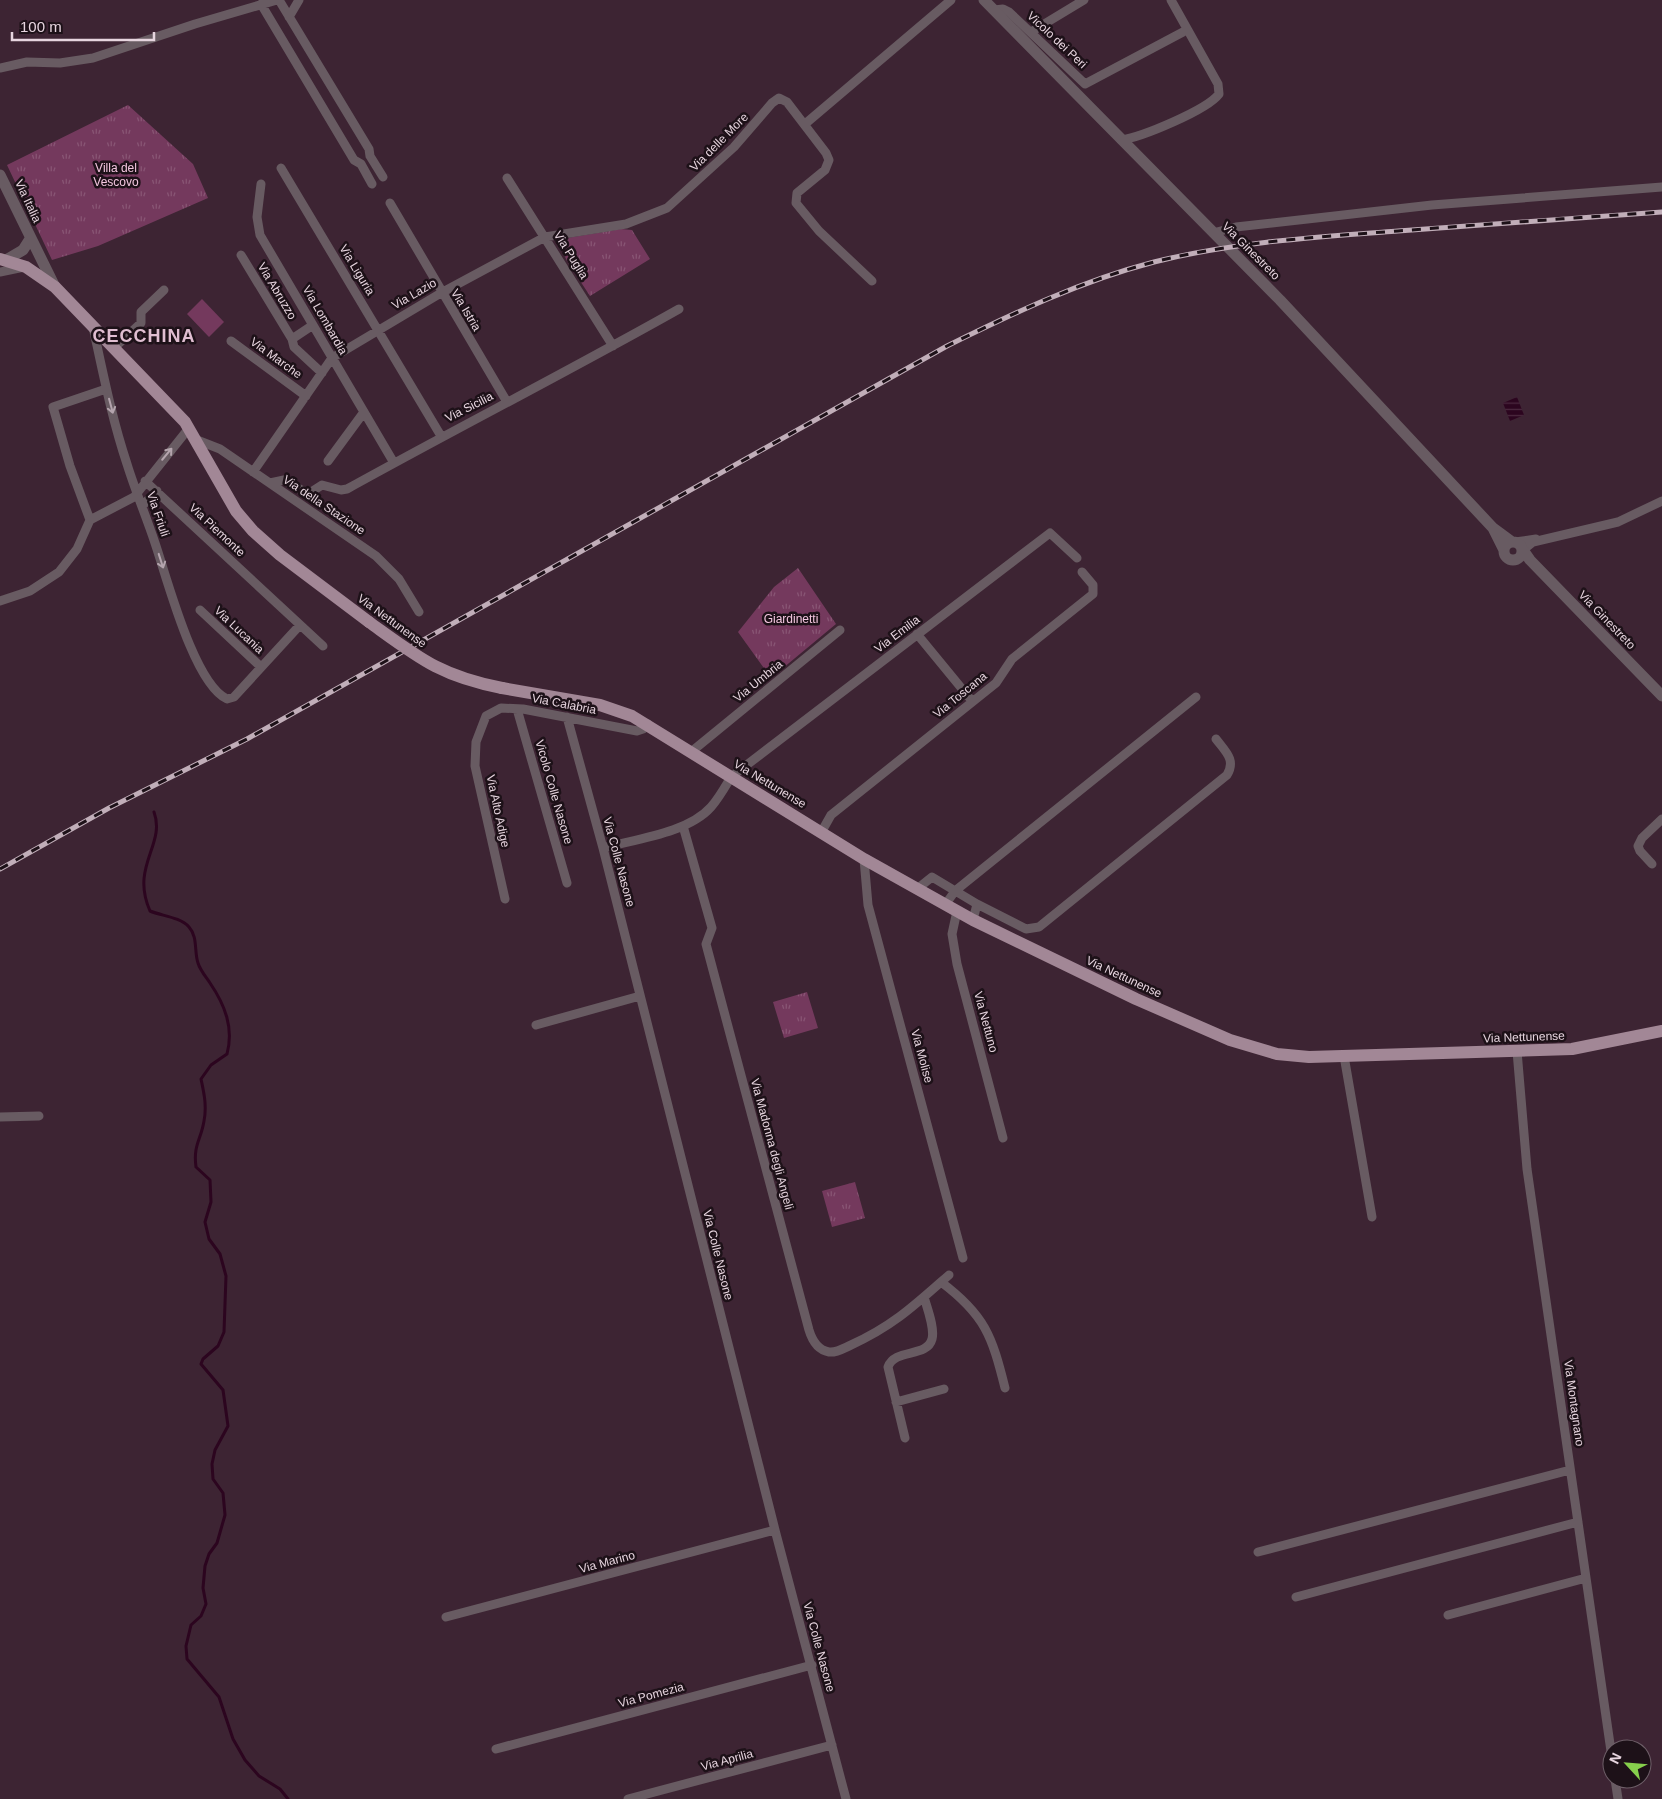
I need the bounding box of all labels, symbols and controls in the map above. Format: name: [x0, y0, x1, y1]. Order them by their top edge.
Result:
street label: Vicolo dei Peri: [1024, 9, 1090, 71]
scale bar: [12, 10, 155, 42]
text: 100 m: [20, 18, 62, 35]
street label: Via delle More: [687, 110, 751, 174]
park label: Villa del Vescovo: [93, 161, 139, 189]
street label: Via Italia: [12, 177, 44, 225]
street label: Via Ginestreto: [1219, 219, 1283, 283]
street label: Via Puglia: [551, 228, 591, 282]
street label: Via Liguria: [336, 242, 378, 298]
street label: Via Abruzzo: [255, 260, 300, 322]
street label: Via Lazio: [389, 275, 439, 312]
street label: Via Lombardia: [300, 283, 351, 357]
street label: Via Istria: [448, 286, 484, 334]
district label: CECCHINA: [92, 326, 196, 346]
street label: Via Marche: [247, 335, 305, 382]
street label: Via Sicilia: [443, 389, 496, 425]
one-way arrow: [106, 398, 116, 414]
one-way arrow: [161, 448, 172, 461]
street label: Via della Stazione: [280, 472, 368, 538]
street label: Via Friuli: [144, 490, 172, 538]
street label: Via Piemonte: [186, 501, 248, 560]
one-way arrow: [157, 552, 166, 568]
street label: Via Ginestreto: [1576, 588, 1639, 652]
street label: Via Nettunense: [355, 591, 429, 651]
street label: Via Lucania: [211, 604, 267, 657]
park label: Giardinetti: [764, 612, 818, 626]
street label: Via Emilia: [872, 612, 923, 656]
street label: Via Umbria: [731, 657, 786, 705]
street label: Via Toscana: [930, 669, 990, 721]
street label: Via Calabria: [531, 691, 598, 717]
street label: Vicolo Colle Nasone: [532, 738, 576, 846]
street label: Via Nettunense: [731, 757, 809, 811]
street label: Via Alto Adige: [483, 773, 513, 849]
street label: Via Colle Nasone: [600, 816, 638, 909]
street label: Via Nettunense: [1084, 953, 1164, 1001]
street label: Via Nettuno: [971, 990, 1001, 1054]
street label: Via Molise: [908, 1028, 936, 1085]
street label: Via Nettunense: [1483, 1029, 1565, 1045]
street label: Via Madonna degli Angeli: [748, 1077, 796, 1211]
street label: Via Colle Nasone: [700, 1208, 736, 1302]
street label: Via Montagnano: [1561, 1359, 1587, 1447]
street label: Via Marino: [578, 1548, 637, 1576]
street label: Via Colle Nasone: [800, 1601, 838, 1694]
street label: Via Pomezia: [617, 1679, 686, 1710]
north arrow: [1602, 1739, 1652, 1789]
street label: Via Aprilia: [700, 1746, 755, 1774]
text: N: [1606, 1750, 1625, 1766]

